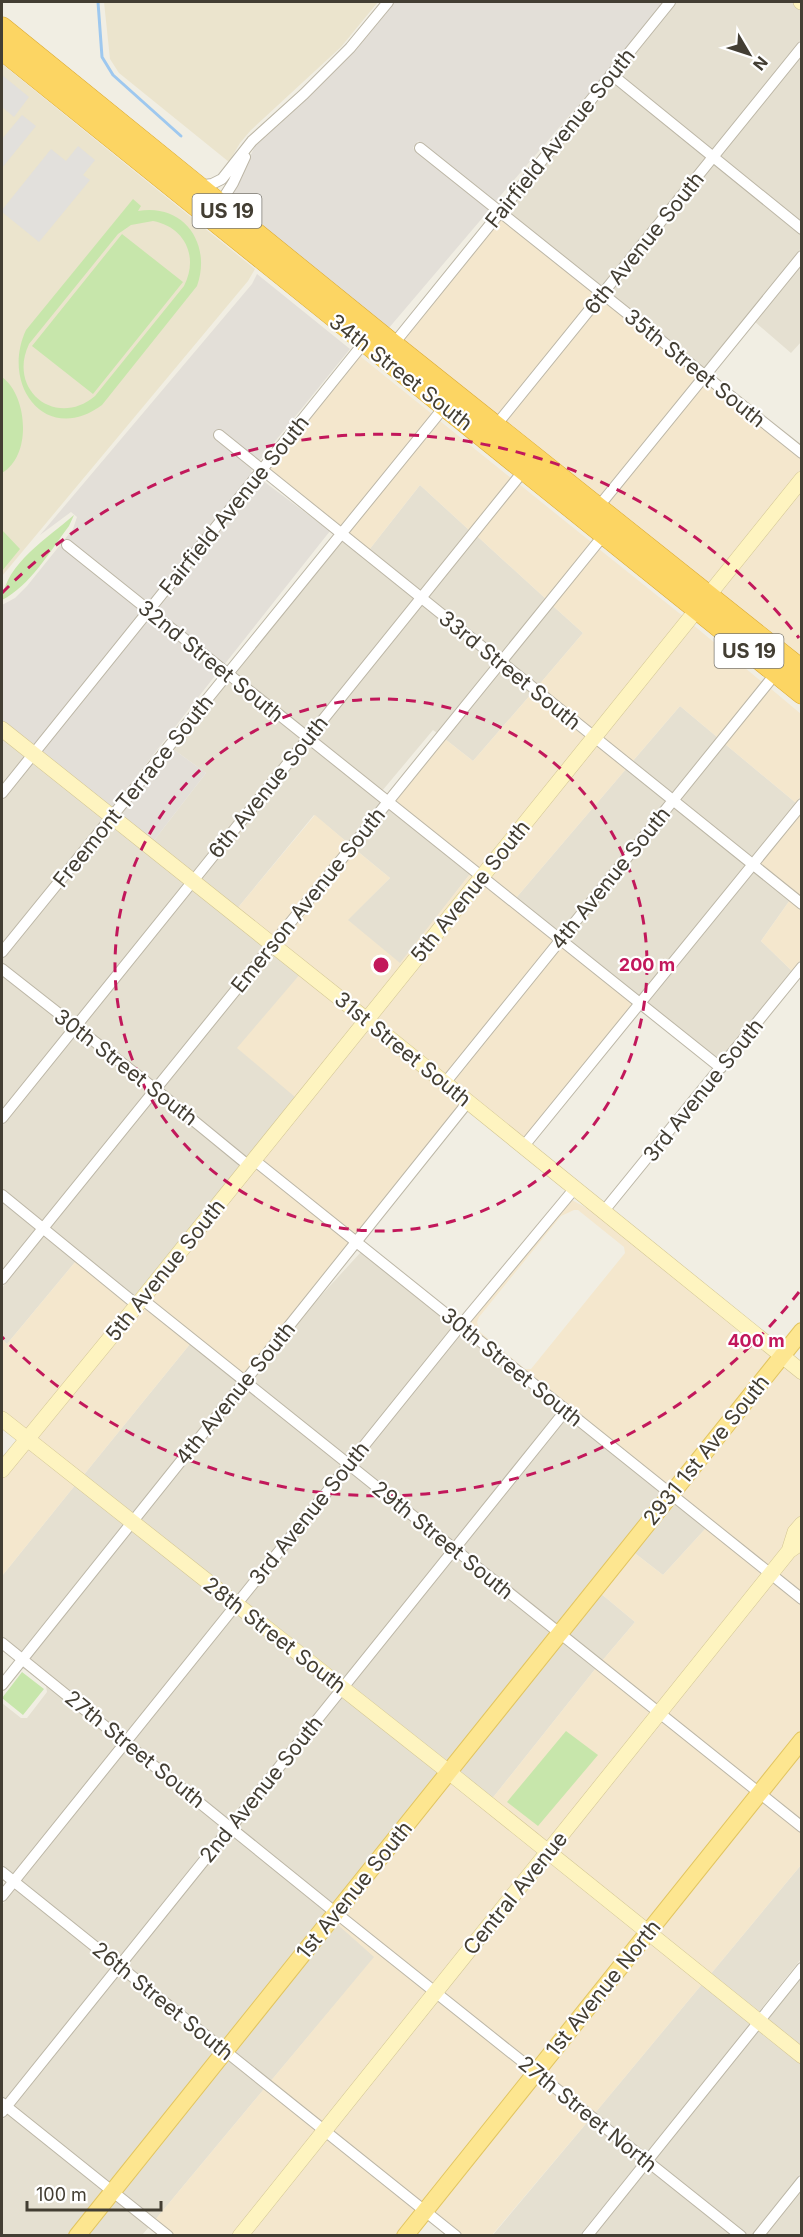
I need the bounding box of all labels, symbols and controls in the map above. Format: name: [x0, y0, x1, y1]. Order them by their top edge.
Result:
north arrow: [719, 24, 779, 84]
street label: Fairfield Avenue South: [480, 43, 640, 233]
text: N: [749, 52, 772, 74]
street label: 6th Avenue South: [579, 167, 709, 319]
road number: US 19: [192, 194, 262, 228]
street label: 35th Street South: [620, 304, 770, 432]
street label: 34th Street South: [324, 308, 478, 436]
street label: Fairfield Avenue South: [154, 410, 314, 600]
street label: 32nd Street South: [133, 595, 289, 727]
street label: 33rd Street South: [434, 605, 586, 735]
road number: US 19: [714, 634, 783, 668]
street label: Freemont Terrace South: [48, 690, 218, 892]
street label: 6th Avenue South: [203, 711, 333, 863]
street label: 4th Avenue South: [545, 802, 675, 954]
street label: Emerson Avenue South: [226, 803, 390, 997]
street label: 5th Avenue South: [405, 815, 535, 967]
text: 200 m: [619, 954, 675, 975]
centre of rings: [371, 955, 391, 975]
street label: 31st Street South: [330, 986, 476, 1112]
street label: 30th Street South: [49, 1003, 203, 1131]
street label: 3rd Avenue South: [638, 1013, 768, 1167]
street label: 5th Avenue South: [100, 1194, 230, 1346]
street label: 30th Street South: [436, 1302, 588, 1432]
street label: 4th Avenue South: [170, 1317, 300, 1469]
text: 400 m: [727, 1330, 785, 1351]
street label: 2931 1st Ave South: [638, 1370, 774, 1530]
street label: 3rd Avenue South: [244, 1436, 374, 1590]
street label: 29th Street South: [367, 1475, 519, 1605]
street label: 28th Street South: [199, 1572, 351, 1698]
street label: 27th Street South: [60, 1685, 210, 1813]
street label: 2nd Avenue South: [194, 1711, 328, 1867]
street label: 1st Avenue South: [291, 1816, 417, 1964]
street label: Central Avenue: [458, 1826, 572, 1960]
street label: 1st Avenue North: [540, 1915, 666, 2061]
street label: 26th Street South: [88, 1937, 238, 2065]
street label: 27th Street North: [514, 2050, 662, 2178]
scale bar: [27, 2174, 160, 2212]
text: 100 m: [36, 2184, 87, 2205]

